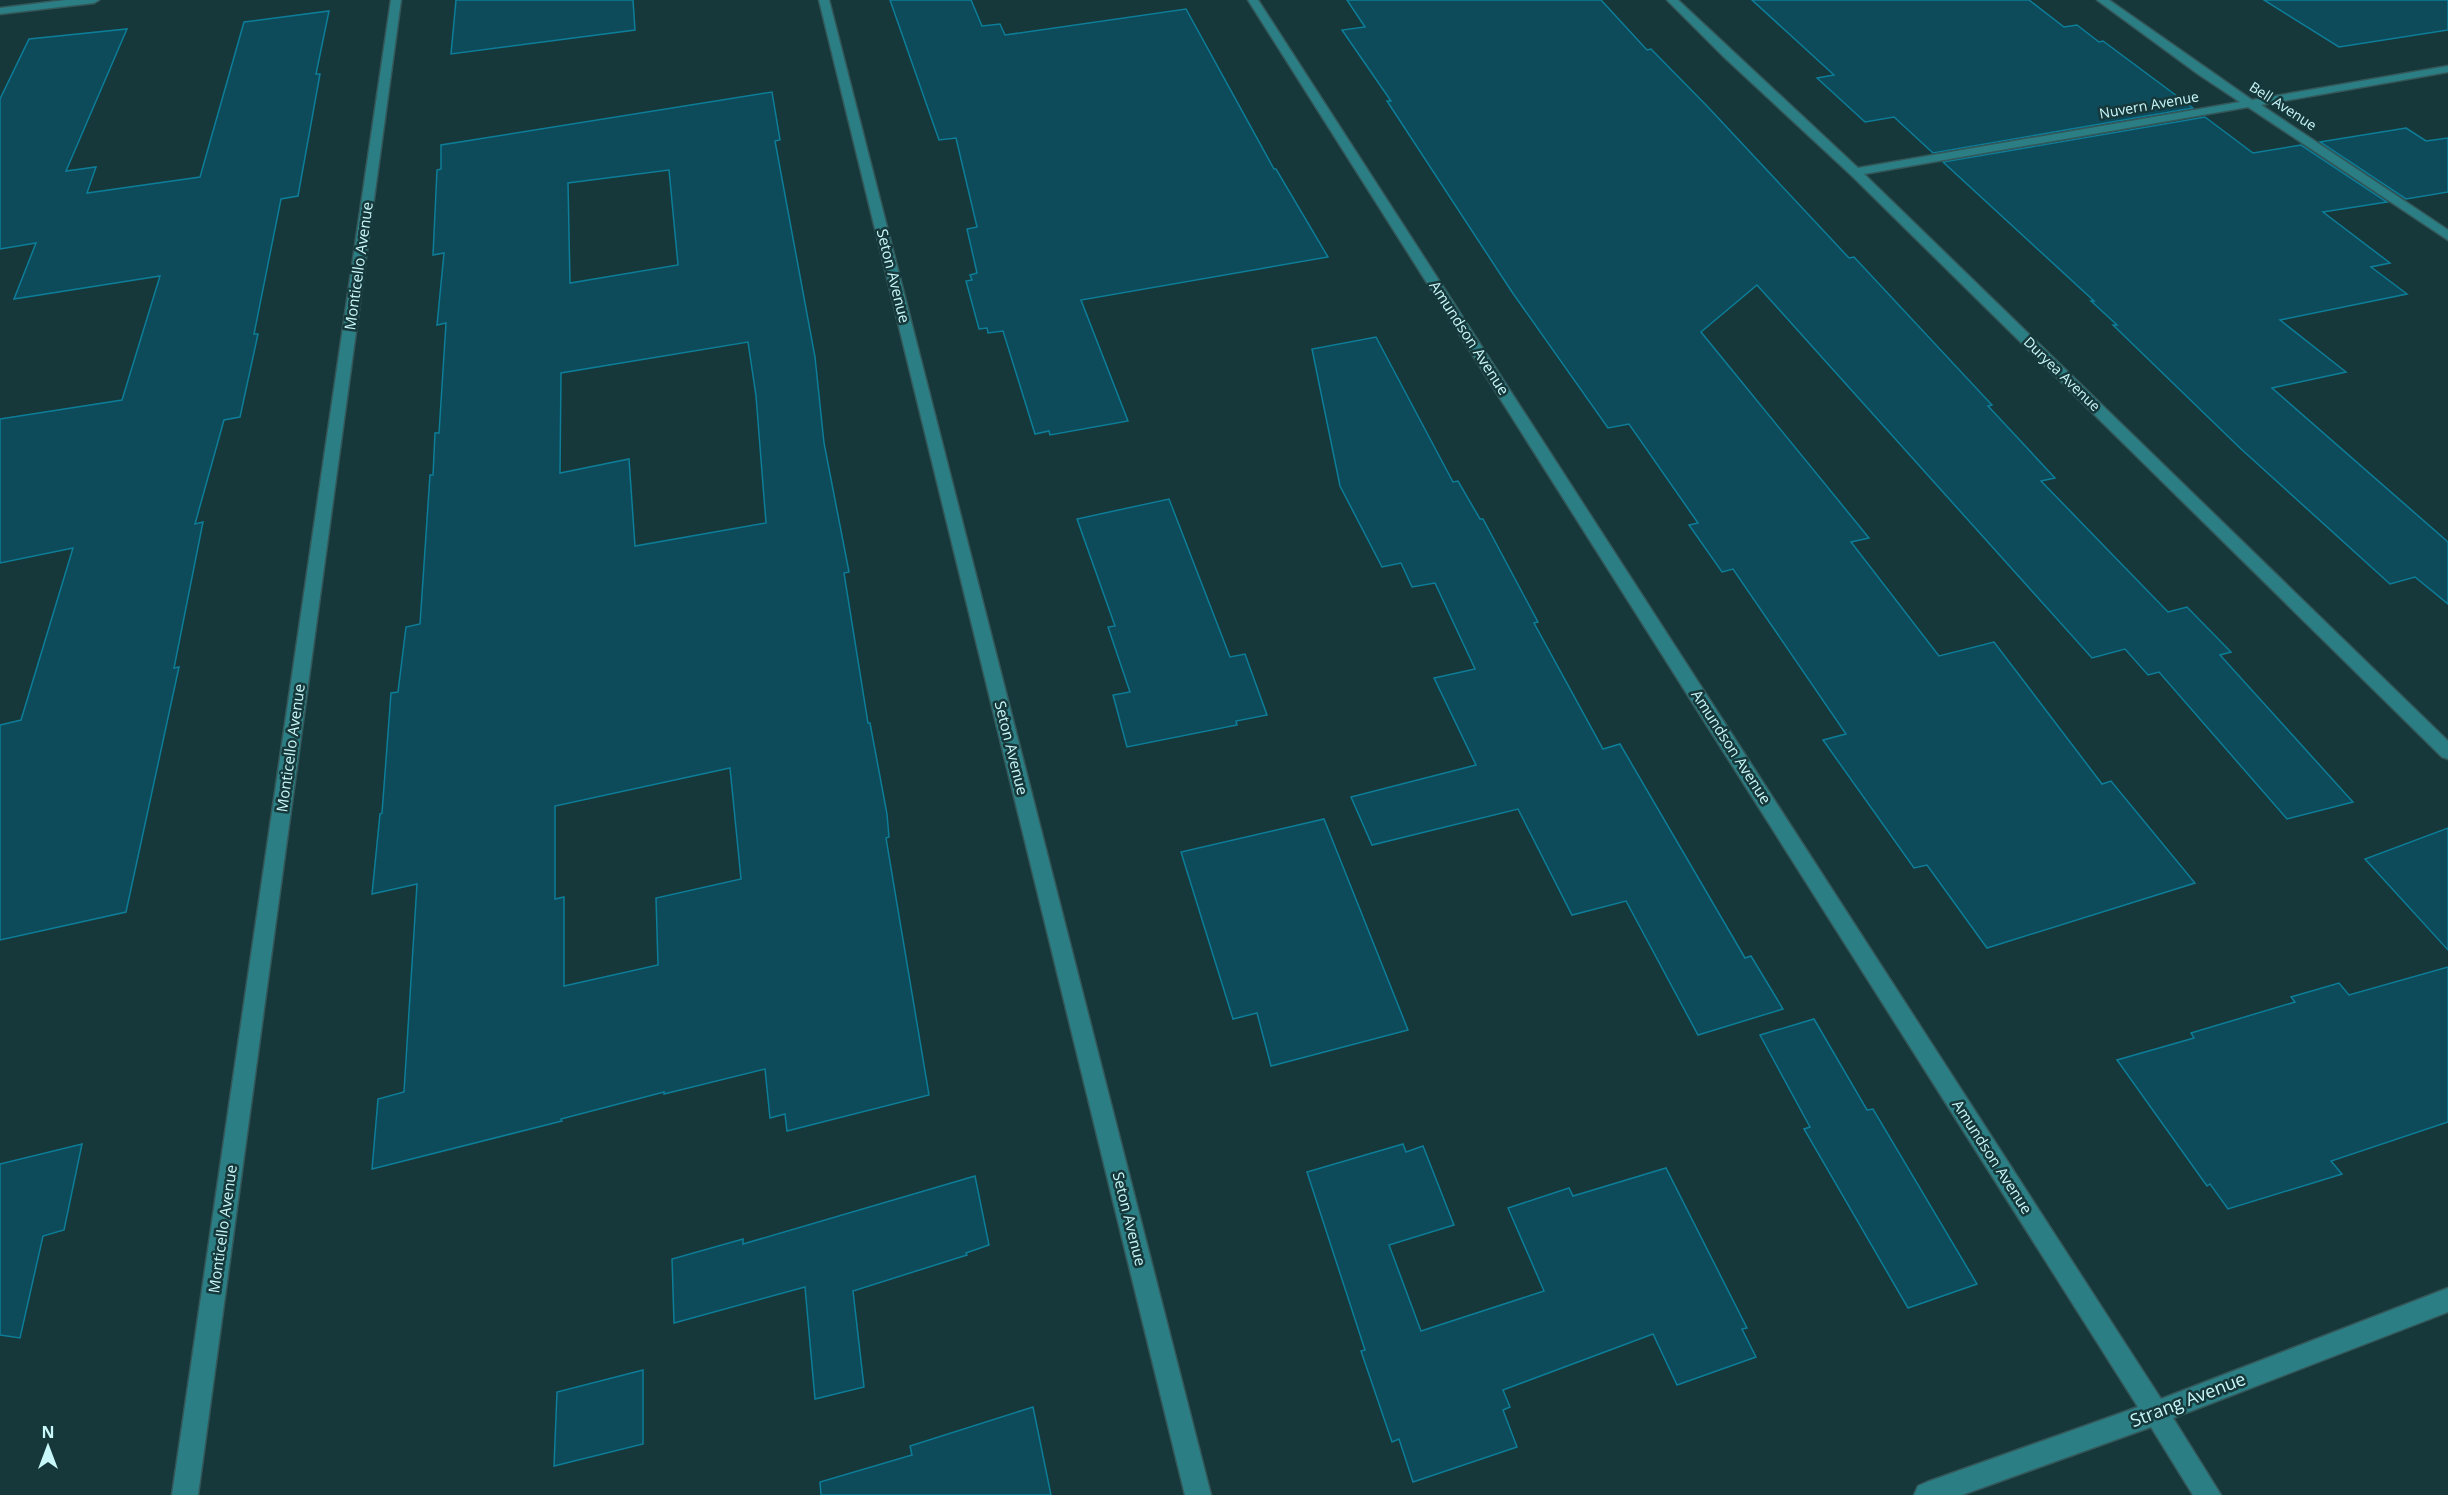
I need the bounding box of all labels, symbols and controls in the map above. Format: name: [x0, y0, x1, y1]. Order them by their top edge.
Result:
street label: Bell Avenue: [2246, 77, 2321, 134]
street label: Nuvern Avenue: [2098, 86, 2200, 123]
street label: Monticello Avenue: [339, 201, 377, 331]
street label: Seton Avenue: [873, 227, 915, 325]
street label: Amundson Avenue: [1425, 276, 1514, 398]
street label: Duryea Avenue: [2020, 332, 2105, 415]
street label: Monticello Avenue: [271, 683, 309, 813]
street label: Amundson Avenue: [1687, 685, 1776, 807]
street label: Seton Avenue: [991, 699, 1033, 797]
street label: Amundson Avenue: [1948, 1095, 2037, 1217]
street label: Monticello Avenue: [203, 1164, 241, 1294]
street label: Seton Avenue: [1109, 1170, 1151, 1268]
street label: Strang Avenue: [2126, 1366, 2249, 1432]
north arrow: [18, 1417, 78, 1477]
text: N: [41, 1421, 55, 1443]

